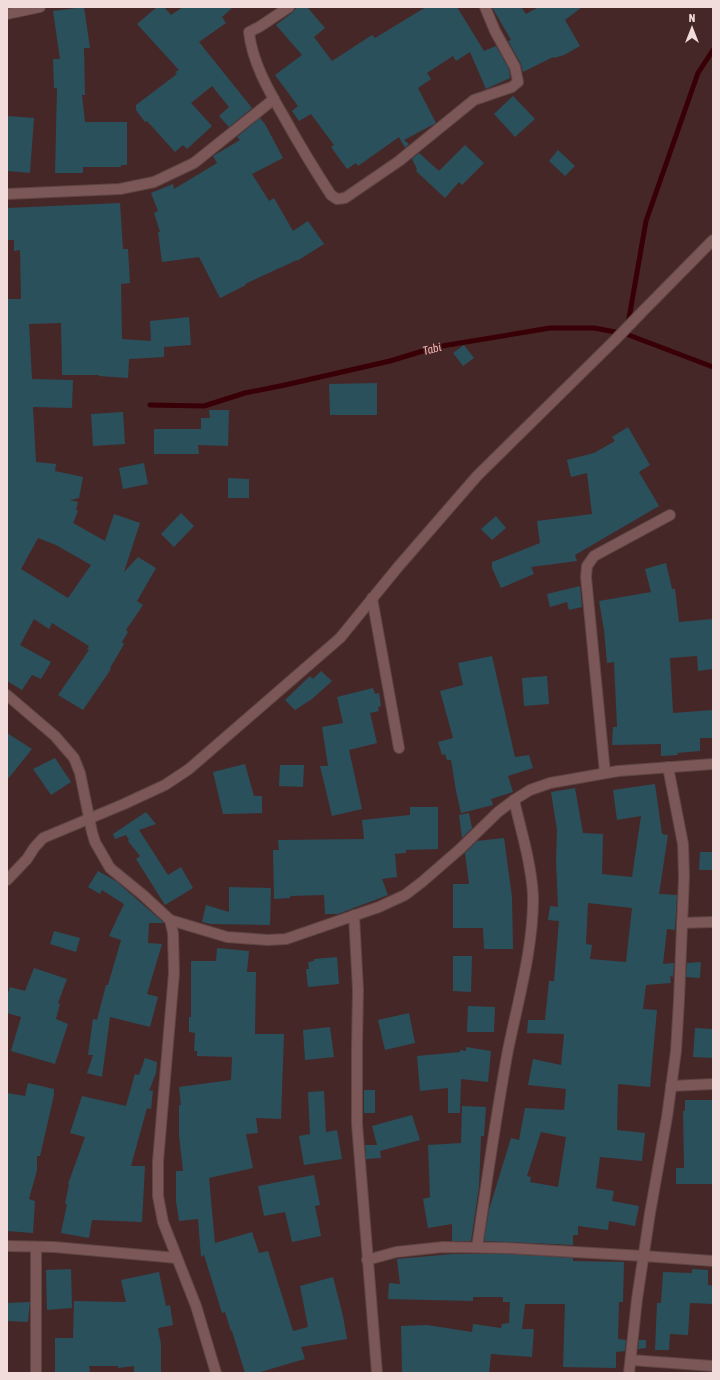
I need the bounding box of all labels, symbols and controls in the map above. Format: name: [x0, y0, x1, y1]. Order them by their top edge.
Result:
north arrow: [672, 8, 712, 48]
text: N: [689, 12, 695, 24]
water label: Tabi: [421, 340, 443, 358]

